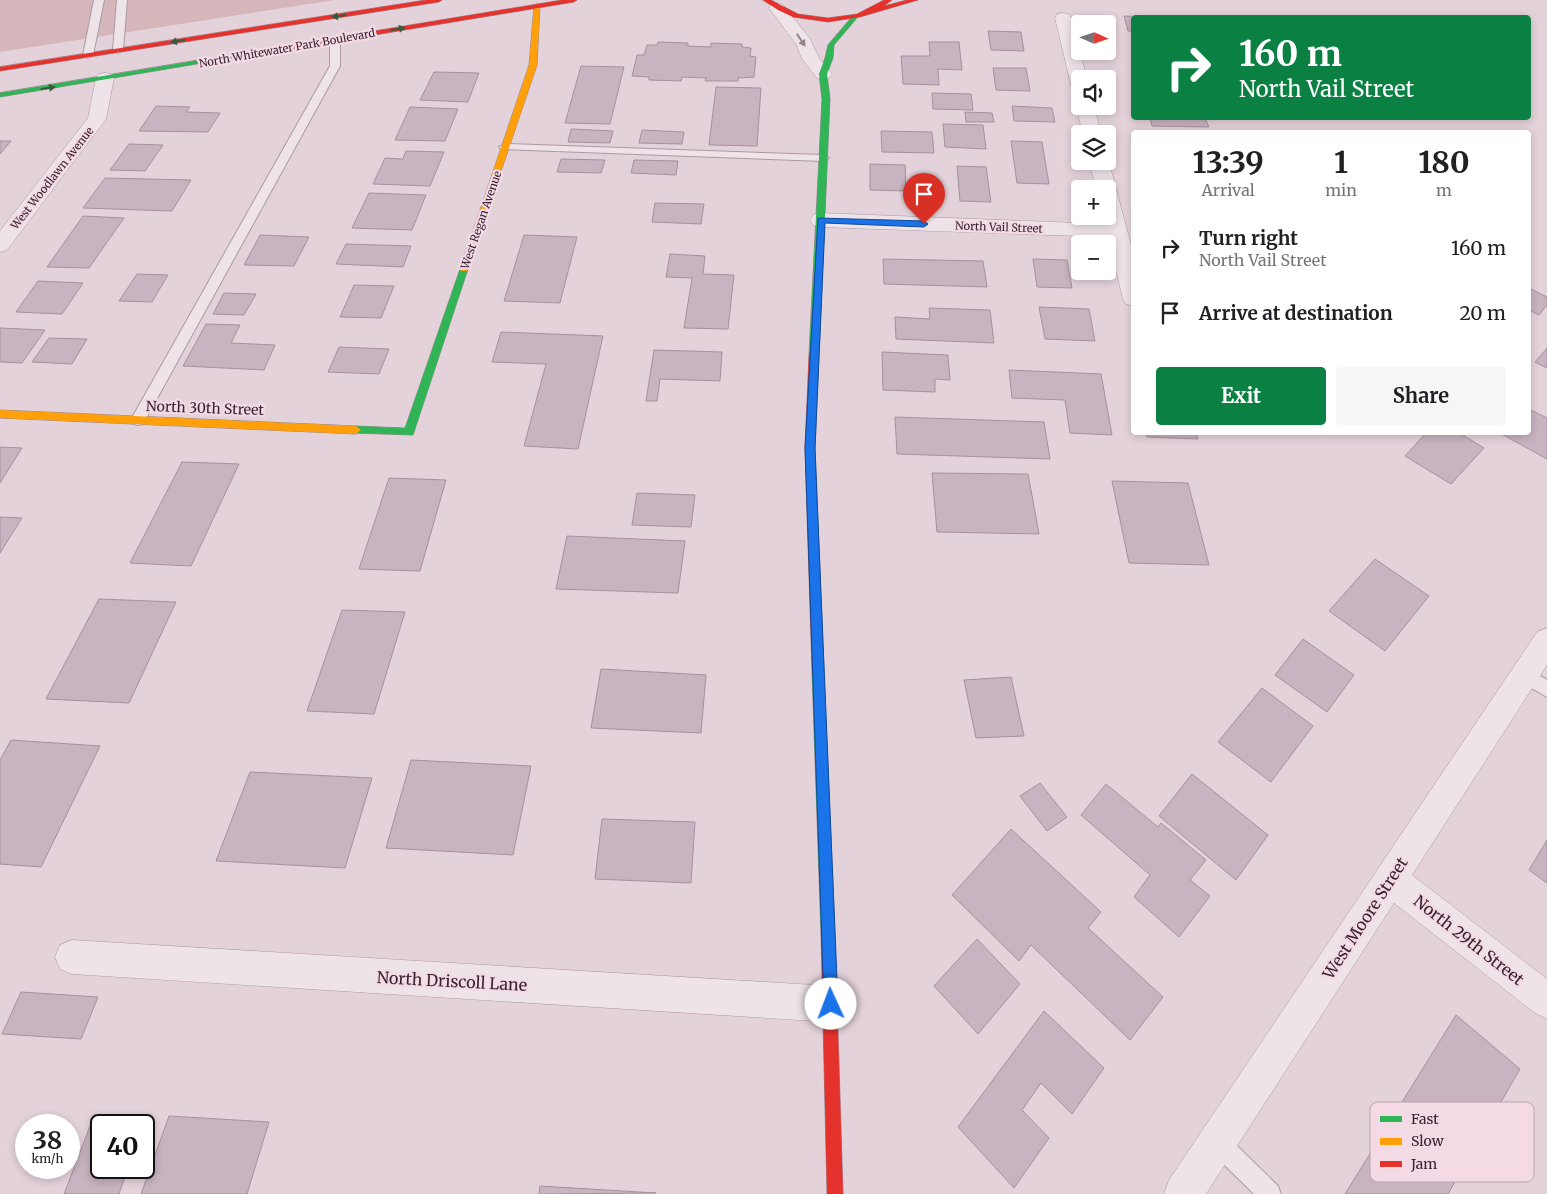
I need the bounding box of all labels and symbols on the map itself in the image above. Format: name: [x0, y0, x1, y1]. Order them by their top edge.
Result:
one-way arrow: [331, 12, 347, 20]
north arrow: [1071, 15, 1116, 60]
one-way arrow: [391, 25, 407, 33]
street label: North Whitewater Park Boulevard: [198, 26, 377, 70]
one-way arrow: [796, 34, 806, 47]
one-way arrow: [170, 37, 186, 45]
one-way arrow: [40, 83, 56, 91]
street label: West Woodlawn Avenue: [7, 124, 97, 233]
street label: West Regan Avenue: [457, 169, 504, 272]
pin: [903, 173, 945, 224]
street label: North Vail Street: [955, 218, 1044, 236]
street label: North 30th Street: [146, 397, 265, 419]
street label: West Moore Street: [1318, 853, 1412, 983]
street label: North 29th Street: [1410, 891, 1529, 990]
street label: North Driscoll Lane: [376, 967, 528, 995]
position arrow: [804, 977, 856, 1029]
legend: [1370, 1102, 1534, 1182]
text: Fast: [1411, 1110, 1439, 1128]
speed limit sign: 40: [90, 1114, 155, 1179]
text: Slow: [1411, 1132, 1444, 1150]
text: Jam: [1410, 1155, 1437, 1173]

